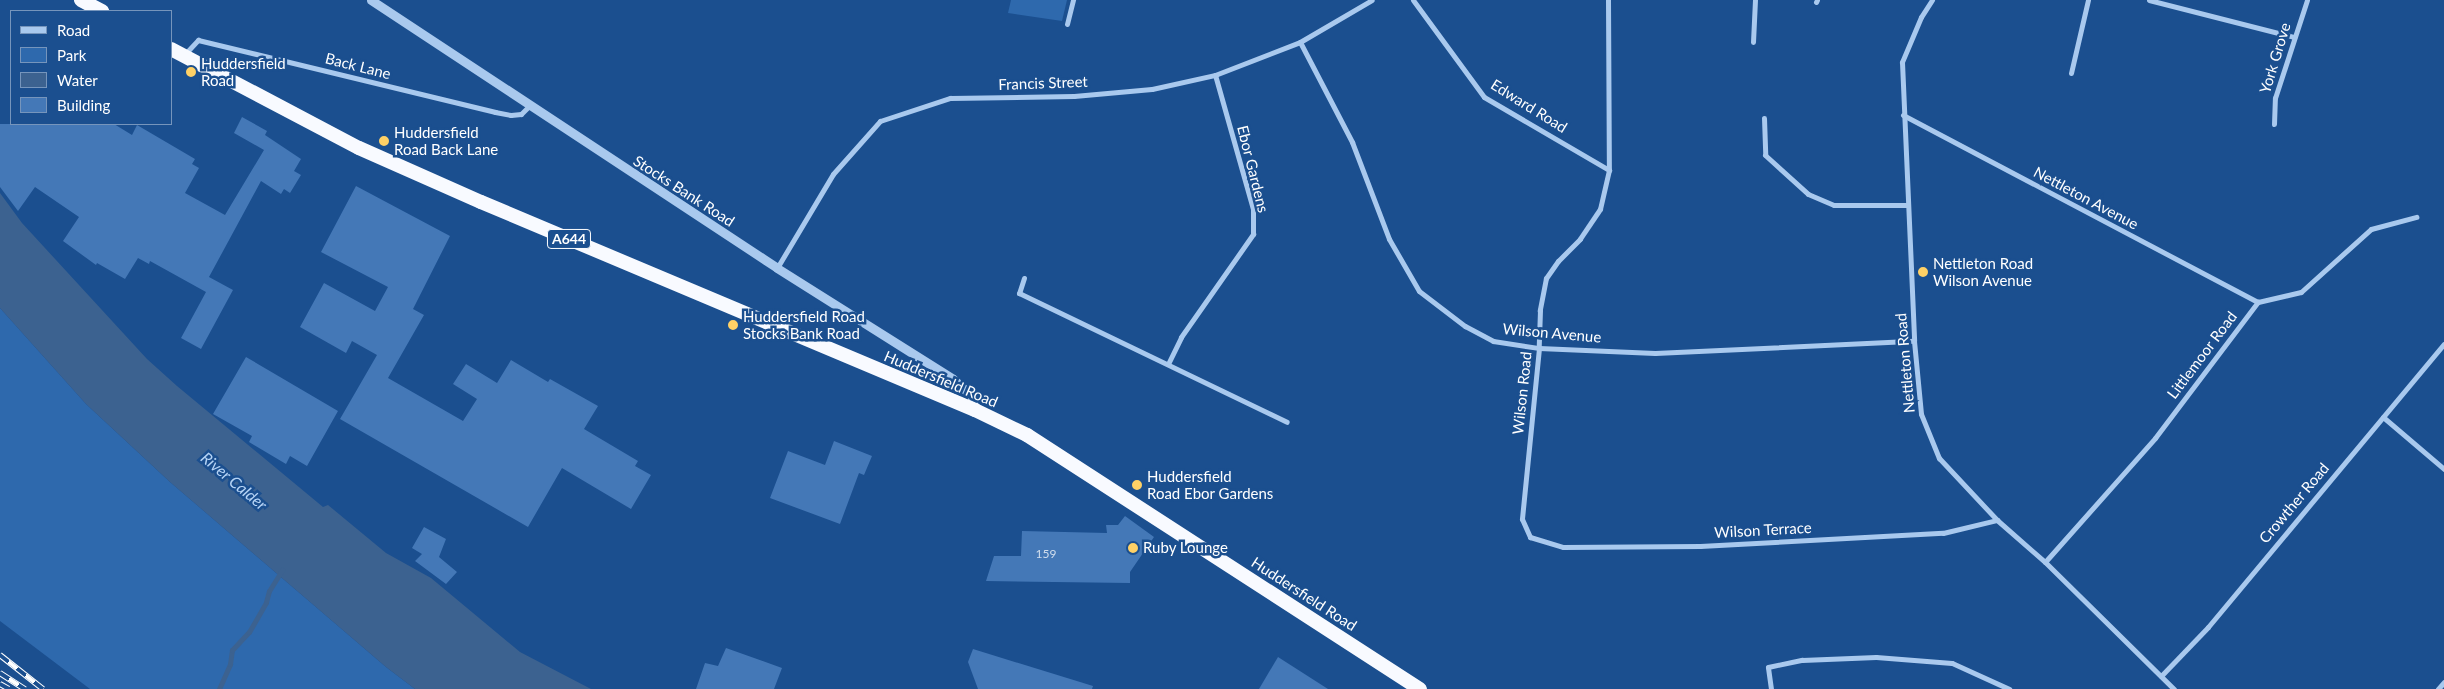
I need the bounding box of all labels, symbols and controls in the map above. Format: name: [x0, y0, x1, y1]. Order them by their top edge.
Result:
legend: [10, 10, 172, 125]
text: Road: [57, 21, 90, 39]
street label: York Grove: [2256, 21, 2294, 95]
text: Park: [57, 46, 86, 64]
street label: Back Lane: [323, 49, 393, 83]
place label: Huddersfield Road: [201, 54, 286, 89]
marker: Huddersfield Road: [185, 66, 197, 78]
text: Water: [57, 71, 98, 89]
street label: Francis Street: [998, 72, 1088, 94]
street label: Edward Road: [1488, 75, 1570, 137]
text: Building: [57, 96, 110, 114]
place label: Huddersfield Road Back Lane: [394, 123, 498, 158]
street label: Ebor Gardens: [1233, 123, 1273, 215]
marker: Huddersfield Road Back Lane: [378, 135, 390, 147]
street label: Stocks Bank Road: [630, 152, 738, 230]
street label: Nettleton Avenue: [2030, 163, 2142, 233]
road number: A644: [546, 228, 592, 250]
place label: Nettleton Road Wilson Avenue: [1933, 254, 2033, 289]
marker: Nettleton Road Wilson Avenue: [1917, 266, 1929, 278]
place label: Huddersfield Road Stocks Bank Road: [743, 307, 865, 342]
street label: Littlemoor Road: [2163, 308, 2241, 402]
street label: Nettleton Road: [1892, 312, 1918, 414]
marker: Huddersfield Road Stocks Bank Road: [727, 319, 739, 331]
street label: Wilson Avenue: [1502, 320, 1602, 346]
street label: Huddersfield Road: [881, 347, 1001, 411]
street label: Wilson Road: [1509, 351, 1535, 435]
water label: River Calder: [197, 448, 271, 514]
street label: Crowther Road: [2255, 459, 2333, 547]
place label: Huddersfield Road Ebor Gardens: [1147, 467, 1274, 502]
marker: Huddersfield Road Ebor Gardens: [1131, 479, 1143, 491]
street label: Wilson Terrace: [1714, 518, 1812, 542]
place label: Ruby Lounge: [1143, 539, 1228, 557]
marker: Ruby Lounge: [1127, 542, 1139, 554]
house number: 159: [1036, 547, 1056, 561]
street label: Huddersfield Road: [1248, 553, 1360, 635]

